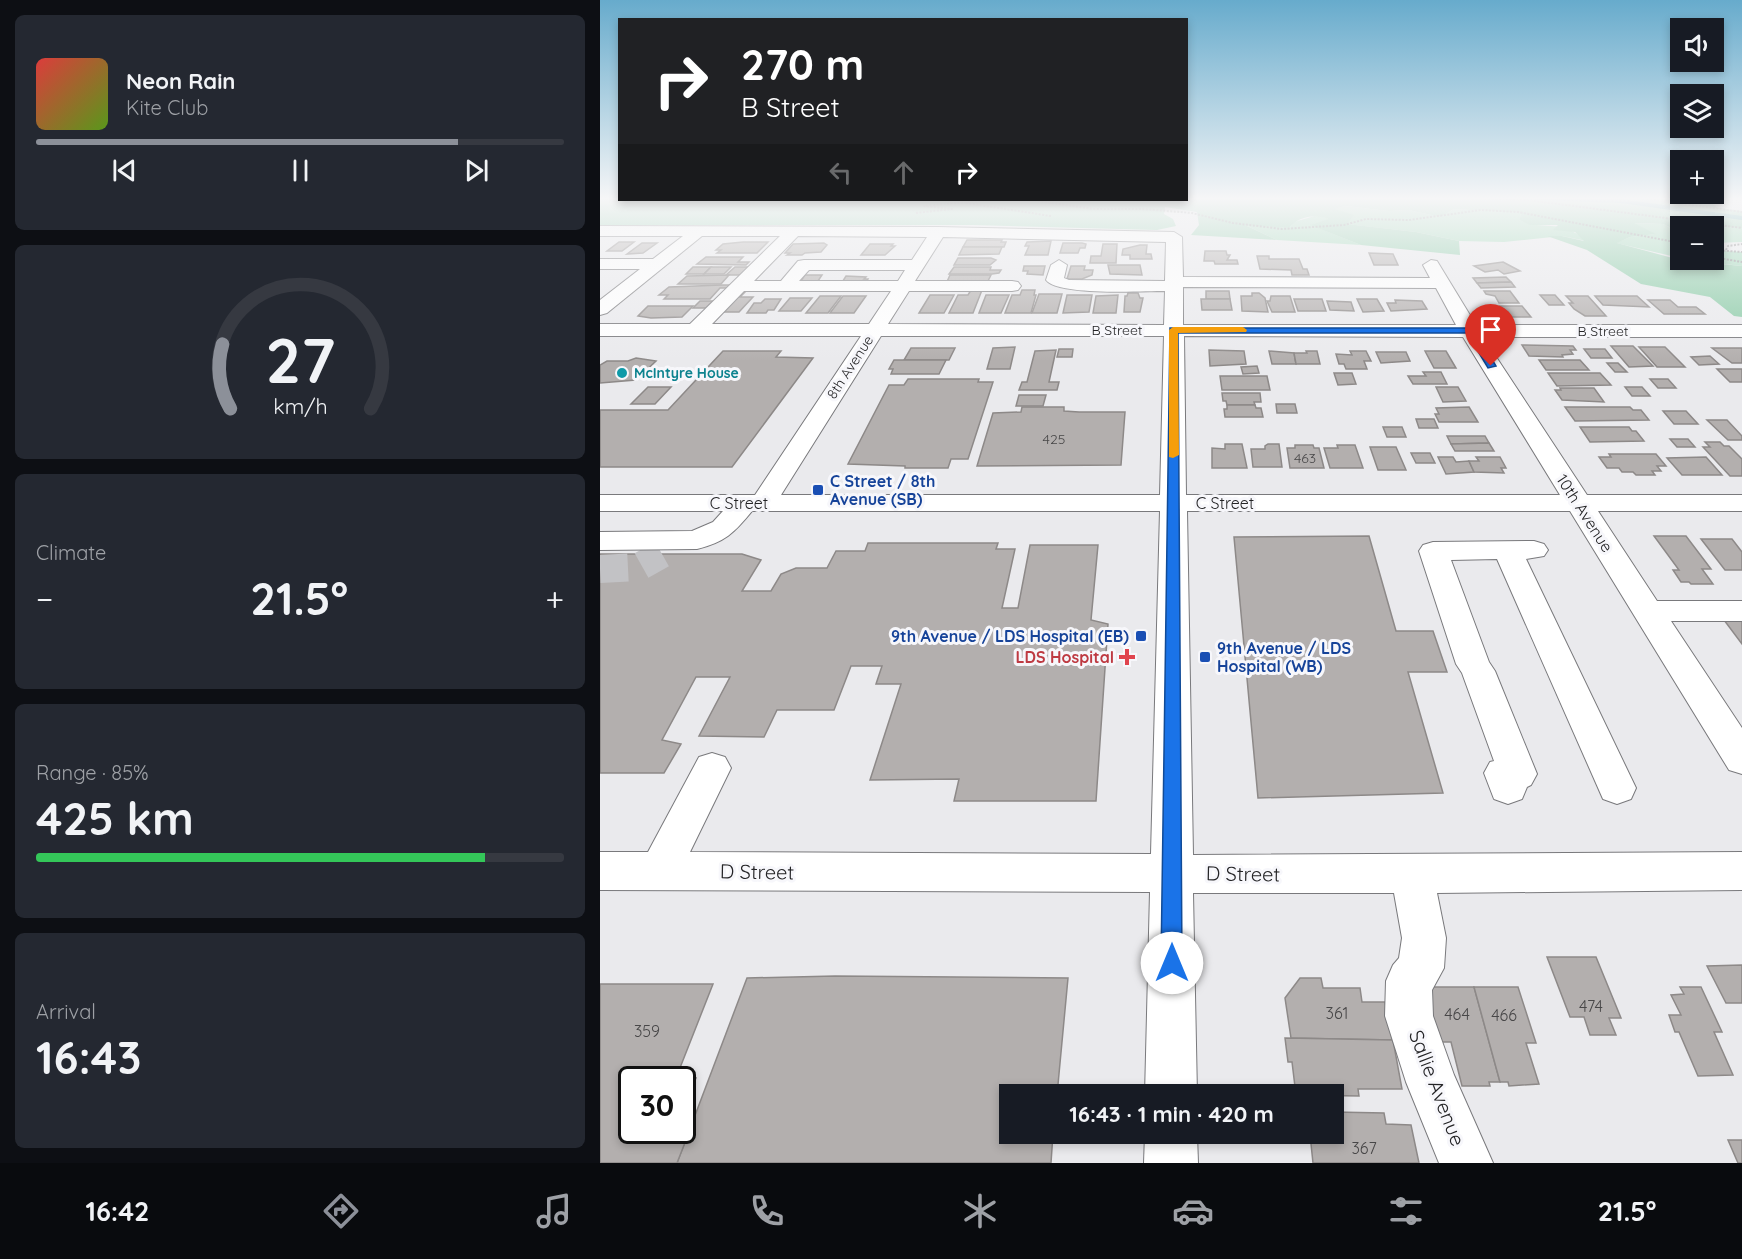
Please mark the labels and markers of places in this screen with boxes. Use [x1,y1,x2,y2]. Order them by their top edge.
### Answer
pin [1465,304,1516,366]
place label: McIntyre House [634,364,739,382]
marker: McIntyre House [615,366,629,380]
place label: C Street / 8th Avenue (SB) [830,471,935,509]
marker: C Street / 8th Avenue (SB) [811,483,825,497]
place label: 9th Avenue / LDS Hospital (EB) [891,626,1129,646]
marker: 9th Avenue / LDS Hospital (EB) [1134,629,1148,643]
place label: 9th Avenue / LDS Hospital (WB) [1217,638,1351,676]
place label: LDS Hospital [1016,647,1114,667]
marker: LDS Hospital [1118,648,1136,666]
marker: 9th Avenue / LDS Hospital (WB) [1198,650,1212,664]

